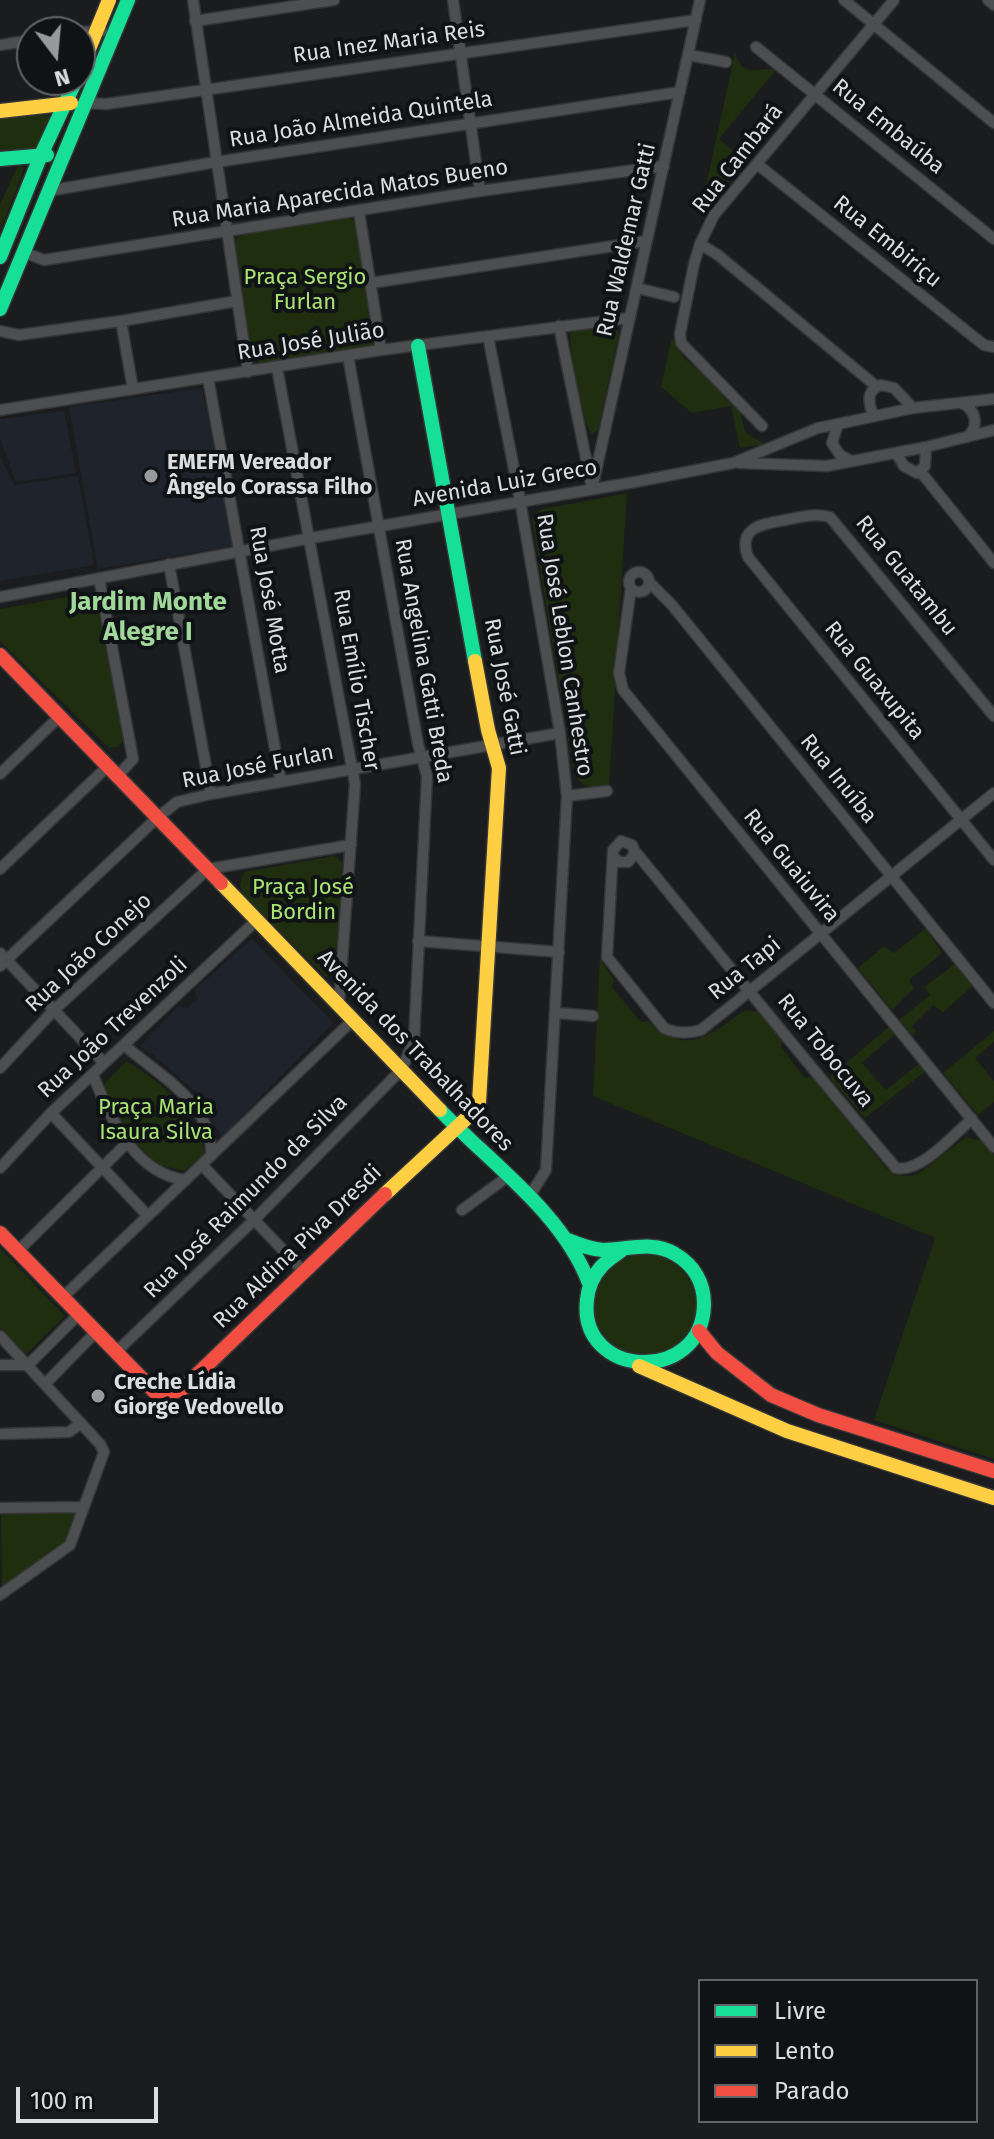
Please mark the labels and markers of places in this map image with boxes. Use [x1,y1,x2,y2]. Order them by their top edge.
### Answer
place label: EMEFM Vereador Ângelo Corassa Filho [167,450,372,502]
marker: EMEFM Vereador Ângelo Corassa Filho [142,467,160,485]
place label: Creche Lídia Giorge Vedovello [114,1370,284,1422]
marker: Creche Lídia Giorge Vedovello [89,1387,107,1405]

